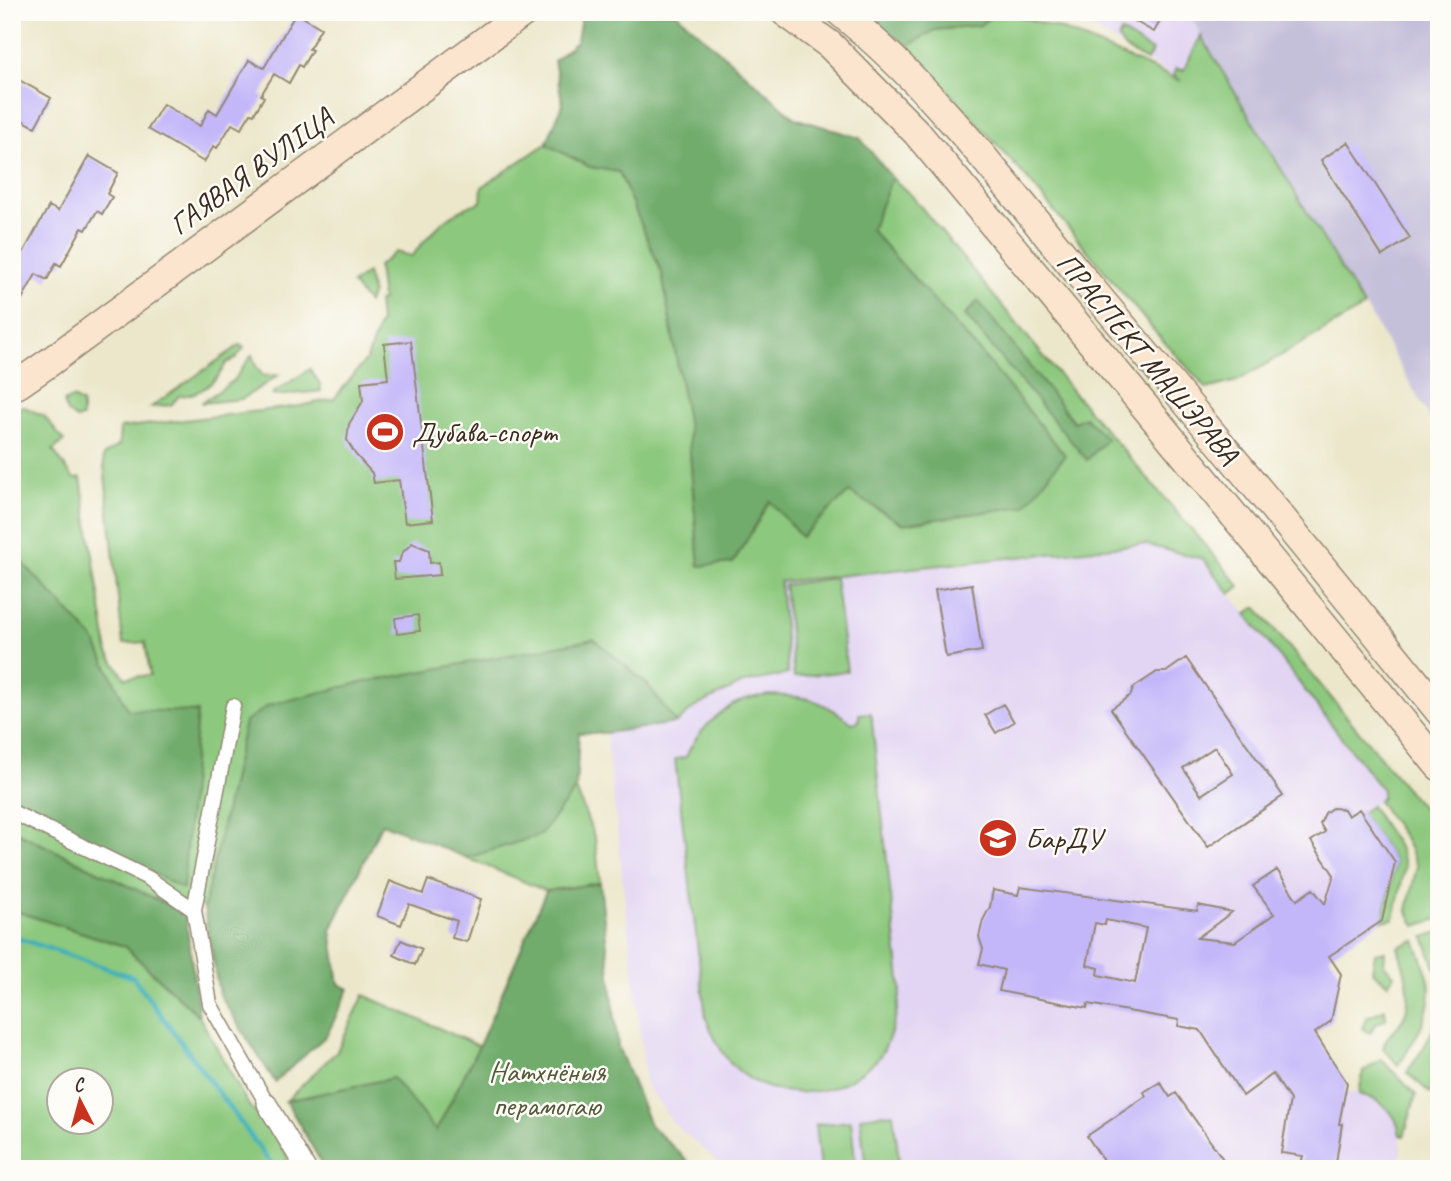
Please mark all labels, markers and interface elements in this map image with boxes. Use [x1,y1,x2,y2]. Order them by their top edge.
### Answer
street label: ГАЯВАЯ ВУЛІЦА [162,98,342,243]
street label: ПРАСПЕКТ МАШЭРАВА [1048,244,1248,472]
sports icon: Дубава-спорт [364,411,406,453]
place label: Дубава-спорт [412,413,559,451]
school or university icon: БарДУ [977,817,1019,859]
place label: БарДУ [1025,819,1106,857]
park label: Натхнёныя перамогаю [489,1052,607,1124]
north arrow [46,1066,116,1136]
text: С [72,1072,87,1098]

